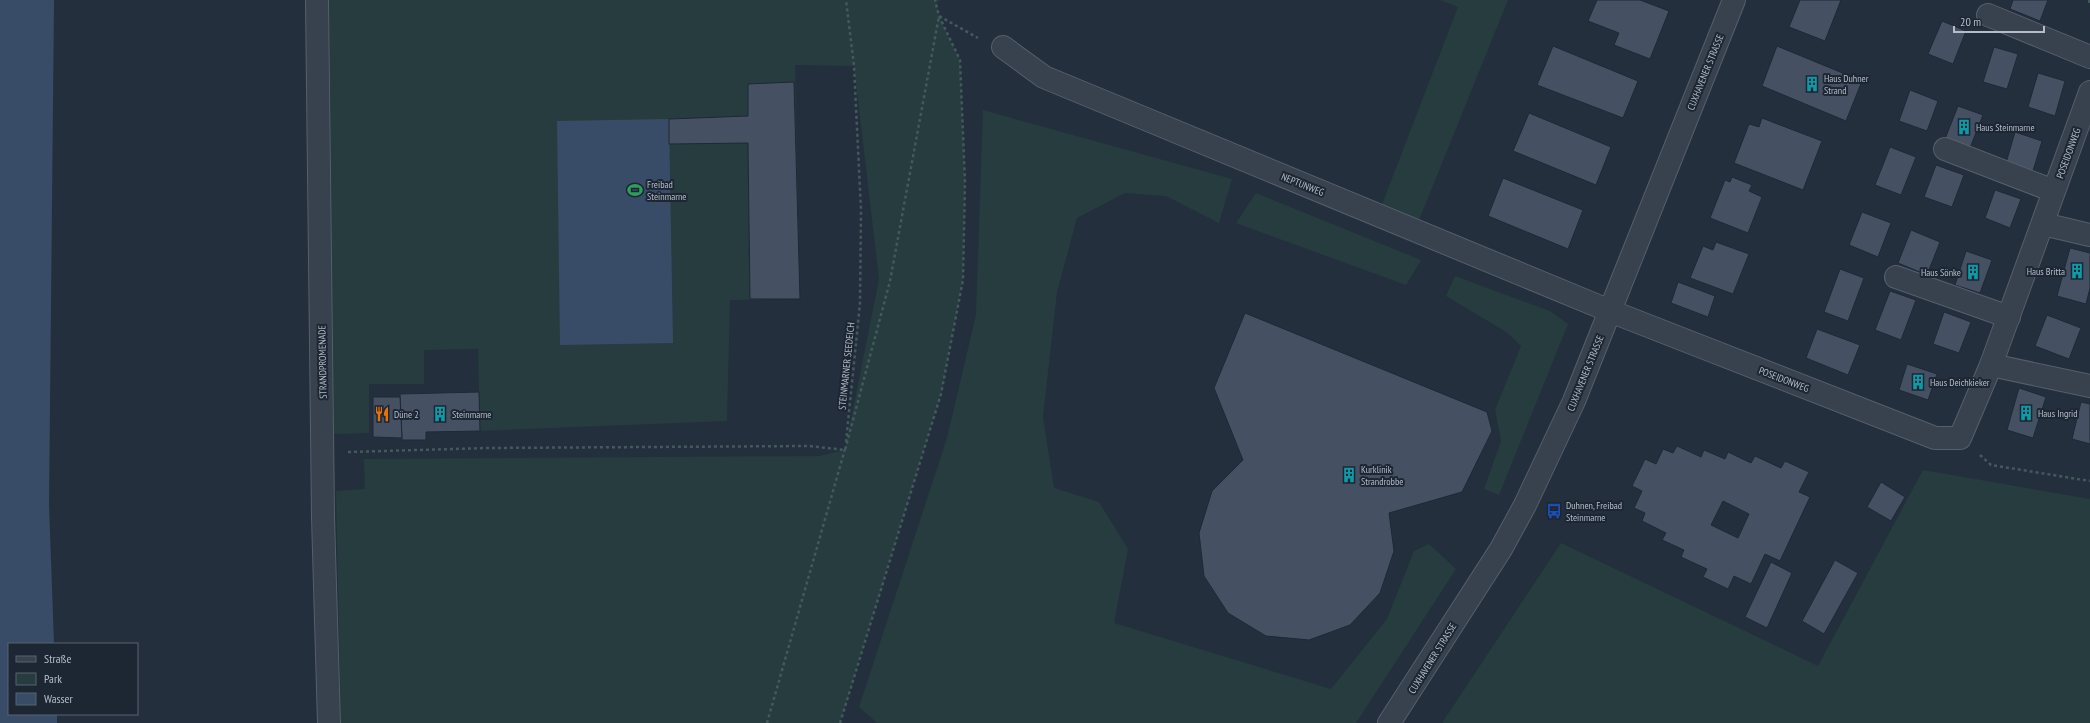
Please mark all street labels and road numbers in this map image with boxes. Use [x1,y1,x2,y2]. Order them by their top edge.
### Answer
street label: CUXHAVENER STRASSE [1684,32,1727,112]
street label: POSEIDONWEG [2053,126,2084,180]
street label: NEPTUNWEG [1279,170,1326,199]
street label: STEINMARNER SEEDEICH [835,322,858,410]
street label: STRANDPROMENADE [315,325,330,399]
street label: CUXHAVENER STRASSE [1564,333,1607,413]
street label: POSEIDONWEG [1757,364,1811,395]
street label: CUXHAVENER STRASSE [1405,621,1459,696]

